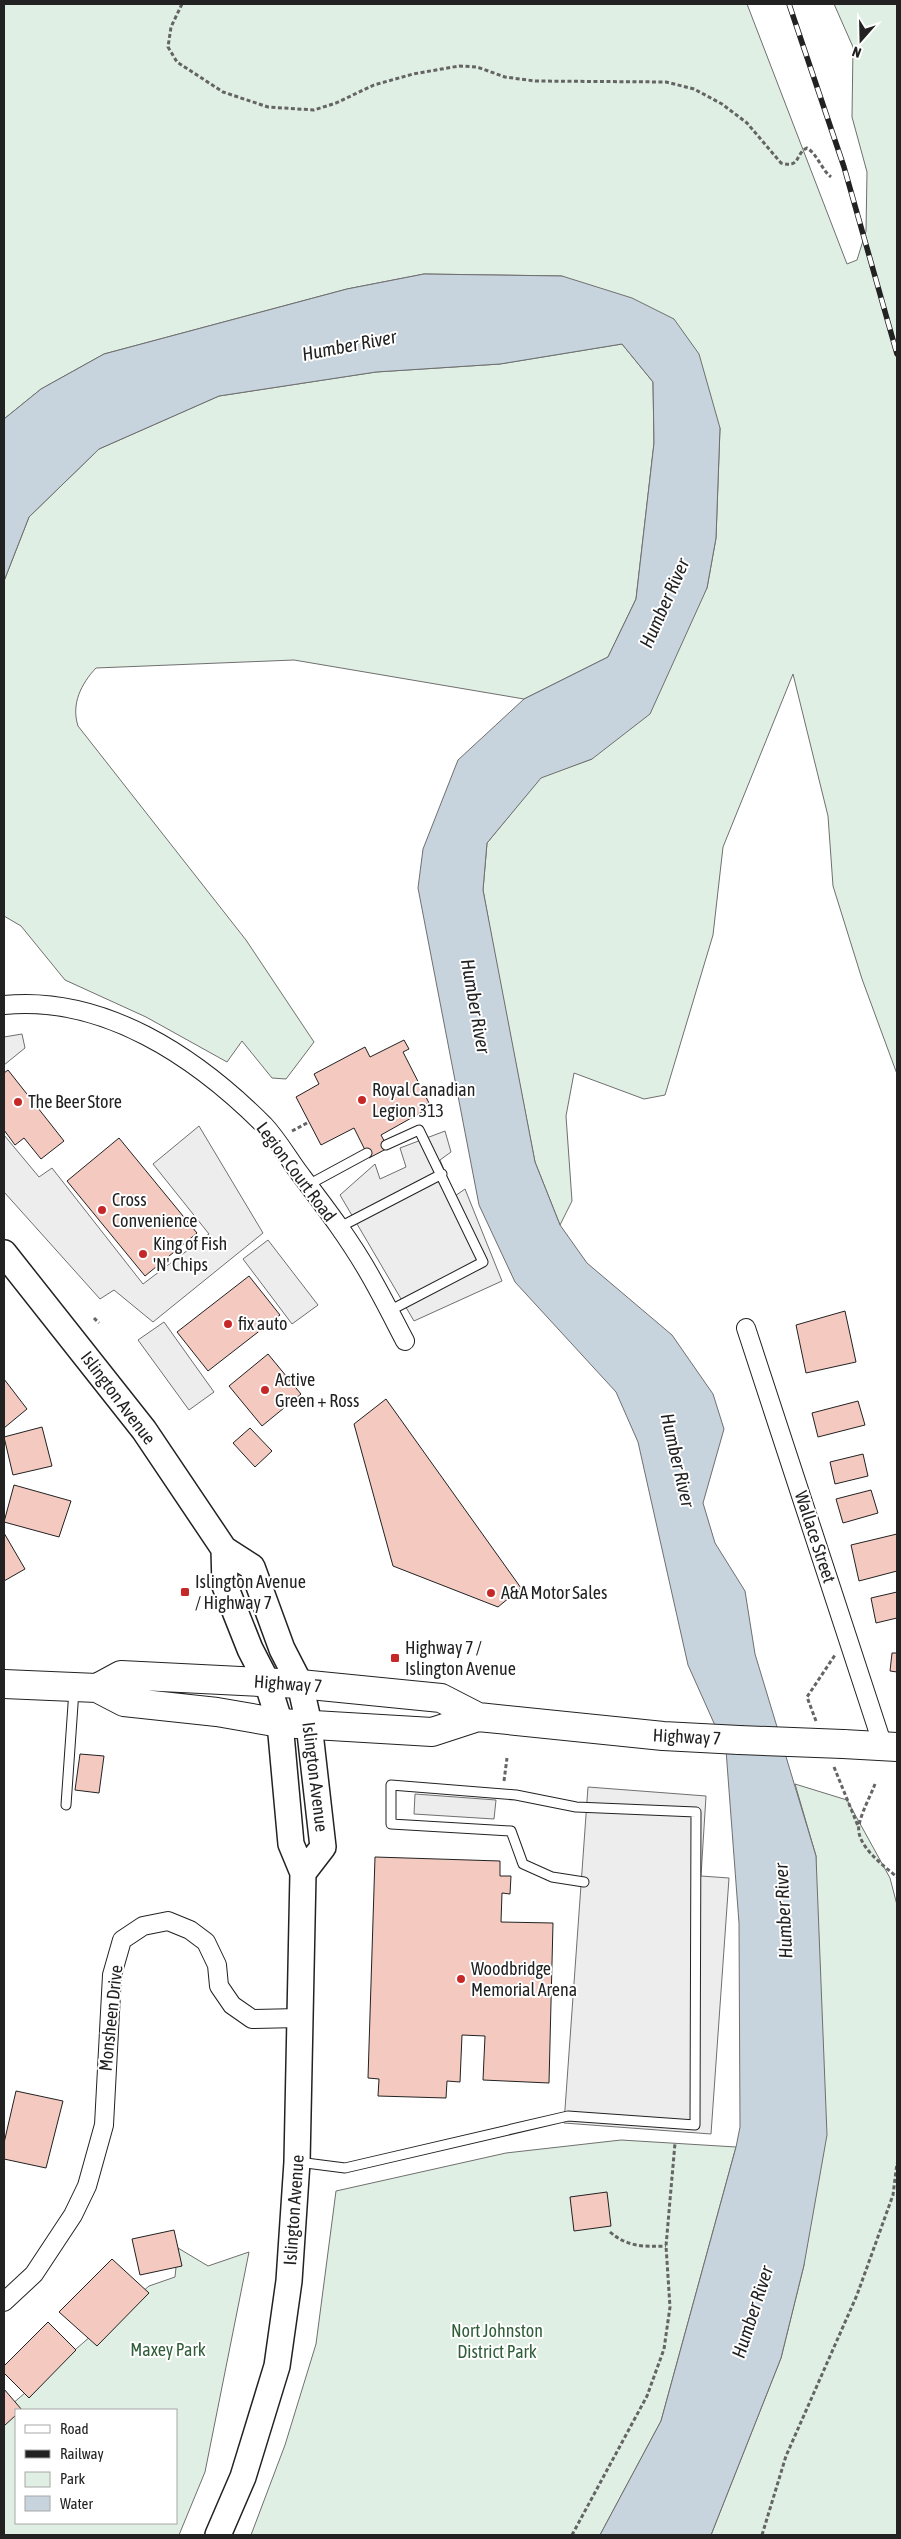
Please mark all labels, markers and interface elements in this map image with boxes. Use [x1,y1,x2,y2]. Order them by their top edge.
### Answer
north arrow [836,15,886,65]
text: N [850,43,863,61]
water label: Humber River [300,325,399,365]
water label: Humber River [635,554,694,651]
water label: Humber River [457,957,495,1056]
place label: Royal Canadian Legion 313 [372,1079,475,1121]
place label: The Beer Store [28,1091,122,1112]
marker: Royal Canadian Legion 313 [356,1094,368,1106]
marker: The Beer Store [12,1096,24,1108]
street label: Legion Court Road [252,1118,341,1226]
place label: Cross Convenience [112,1189,197,1231]
marker: Cross Convenience [96,1204,108,1216]
place label: King of Fish 'N' Chips [153,1233,227,1275]
marker: King of Fish 'N' Chips [137,1248,149,1260]
place label: fix auto [238,1313,287,1334]
marker: fix auto [222,1318,234,1330]
street label: Islington Avenue [77,1347,160,1448]
place label: Active Green + Ross [275,1369,359,1411]
marker: Active Green + Ross [259,1384,271,1396]
water label: Humber River [657,1411,700,1510]
street label: Wallace Street [791,1488,840,1586]
place label: Islington Avenue / Highway 7 [195,1571,306,1613]
place label: A&A Motor Sales [501,1582,607,1603]
marker: Islington Avenue / Highway 7 [179,1586,191,1598]
marker: A&A Motor Sales [485,1587,497,1599]
place label: Highway 7 / Islington Avenue [405,1637,516,1679]
marker: Highway 7 / Islington Avenue [389,1652,401,1664]
street label: Highway 7 [253,1671,323,1696]
street label: Islington Avenue [298,1721,333,1833]
street label: Highway 7 [652,1724,722,1749]
water label: Humber River [769,1861,796,1959]
place label: Woodbridge Memorial Arena [471,1958,577,2000]
street label: Monsheen Drive [94,1964,127,2072]
marker: Woodbridge Memorial Arena [455,1973,467,1985]
street label: Islington Avenue [279,2154,308,2266]
water label: Humber River [727,2262,778,2361]
park label: Nort Johnston District Park [451,2320,543,2362]
park label: Maxey Park [130,2339,206,2360]
legend [15,2409,178,2524]
text: Road [60,2420,89,2437]
text: Railway [60,2445,104,2462]
text: Park [60,2470,85,2487]
text: Water [60,2495,93,2512]

